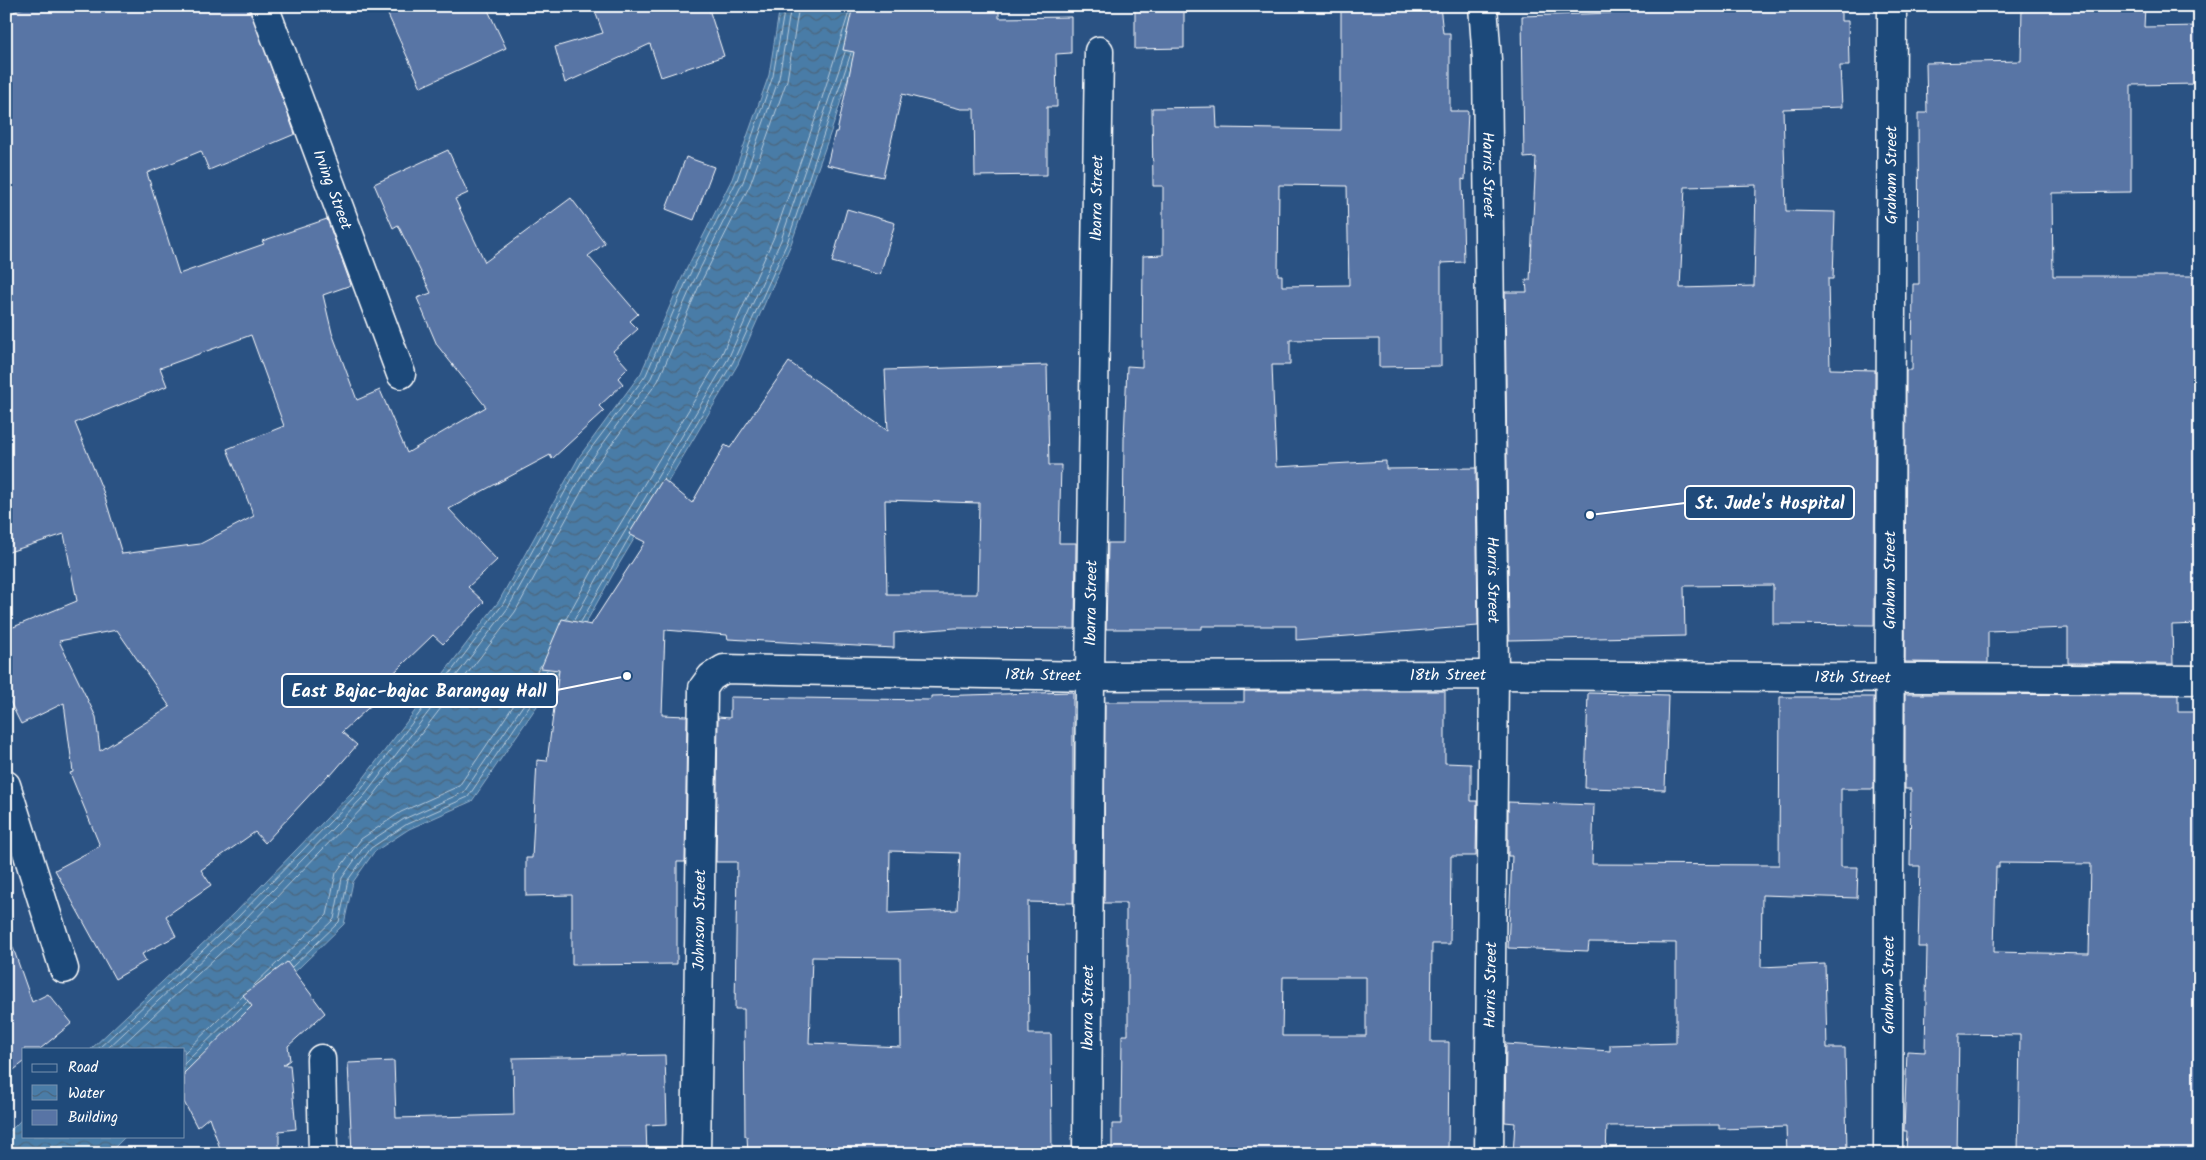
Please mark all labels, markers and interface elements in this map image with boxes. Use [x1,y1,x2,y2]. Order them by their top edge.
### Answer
street label: Graham Street [1879,125,1904,224]
street label: Harris Street [1475,131,1501,219]
street label: Irving Street [306,146,359,234]
street label: Ibarra Street [1084,154,1110,241]
callout: St. Jude's Hospital [1685,486,1854,519]
text: St. Jude's Hospital [1695,490,1845,519]
street label: Graham Street [1877,530,1903,629]
street label: Harris Street [1480,536,1506,624]
street label: Ibarra Street [1078,559,1104,646]
street label: 18th Street [1005,662,1082,688]
street label: 18th Street [1410,663,1487,688]
street label: 18th Street [1814,665,1892,690]
callout: East Bajac-bajac Barangay Hall [282,674,557,707]
text: East Bajac-bajac Barangay Hall [292,678,547,707]
street label: Johnson Street [686,868,713,971]
street label: Graham Street [1876,935,1901,1034]
street label: Harris Street [1478,941,1504,1028]
street label: Ibarra Street [1075,964,1101,1051]
legend [22,1048,185,1138]
text: Road [68,1056,99,1080]
text: Water [68,1082,105,1106]
text: Building [68,1106,118,1130]

